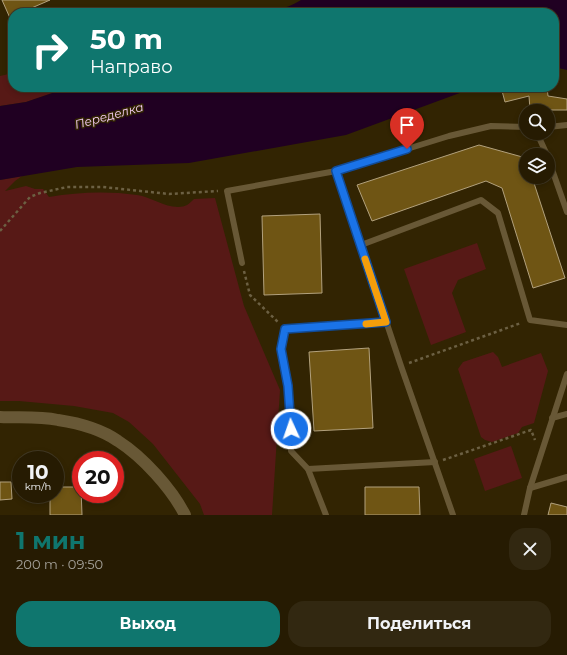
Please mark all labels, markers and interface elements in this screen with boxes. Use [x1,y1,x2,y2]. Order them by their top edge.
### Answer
text: 50 m [90,22,163,56]
icon: right [24,24,76,76]
text: Направо [90,56,173,78]
water label: Переделка [73,99,145,132]
map controls [519,104,555,184]
button: search [519,104,555,140]
pin [390,108,424,149]
icon: arrive [396,114,418,136]
button: layers [519,148,555,184]
position arrow [270,408,312,450]
speed limit sign: 20 [72,451,124,503]
text: 10 [27,460,49,484]
text: km/h [25,480,51,493]
text: 1 мин [16,526,85,555]
button: close [509,528,551,570]
text: 200 m · 09:50 [16,556,103,572]
button: Выход [16,601,280,647]
button: Поделиться [288,601,551,647]

